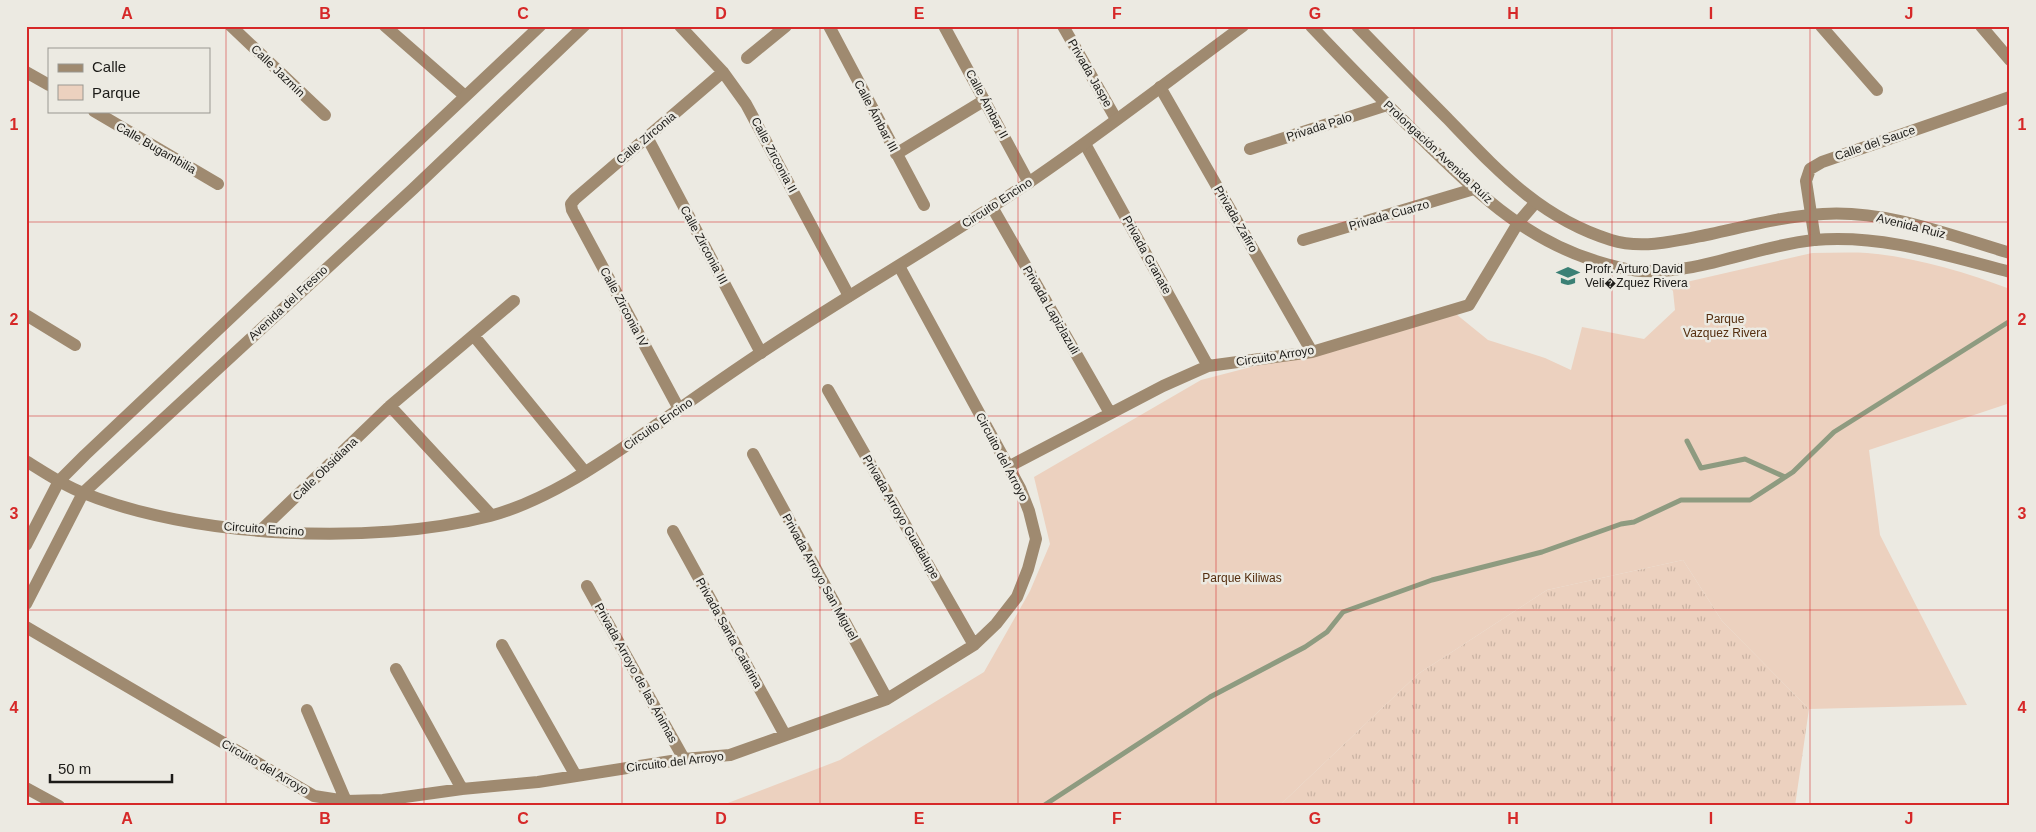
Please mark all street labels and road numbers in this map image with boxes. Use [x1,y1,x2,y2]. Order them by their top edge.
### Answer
street label: Privada Jaspe [1065,37,1115,110]
street label: Calle Jazmín [248,42,308,100]
street label: Calle Ámbar II [963,67,1012,141]
street label: Calle Ámbar III [851,77,902,154]
street label: Prolongación Avenida Ruíz [1381,98,1495,206]
street label: Calle Zirconia [613,109,679,167]
street label: Privada Palo [1284,110,1354,144]
street label: Calle Zirconia II [748,115,800,195]
street label: Calle Bugambilia [114,119,199,177]
street label: Calle del Sauce [1833,123,1917,163]
street label: Circuito Encino [959,175,1035,231]
street label: Privada Zafiro [1211,183,1261,255]
street label: Privada Cuarzo [1347,197,1431,233]
street label: Calle Zirconia III [677,203,731,287]
street label: Avenida Ruiz [1875,211,1947,241]
street label: Privada Granate [1120,213,1174,297]
street label: Avenida del Fresno [245,262,331,343]
street label: Privada Lapizlazuli [1020,263,1082,357]
street label: Calle Zirconia IV [597,265,651,349]
street label: Circuito Arroyo [1235,343,1315,369]
street label: Circuito Encino [621,395,695,453]
street label: Circuito del Arroyo [973,410,1031,504]
street label: Calle Obsidiana [290,434,361,503]
street label: Privada Arroyo Guadalupe [860,453,942,582]
street label: Privada Arroyo San Miguel [779,511,861,643]
street label: Circuito Encino [223,519,305,539]
street label: Privada Santa Catarina [693,575,765,691]
street label: Privada Arroyo de las Ánimas [592,600,681,745]
street label: Circuito del Arroyo [219,736,311,798]
street label: Circuito del Arroyo [625,749,725,775]

